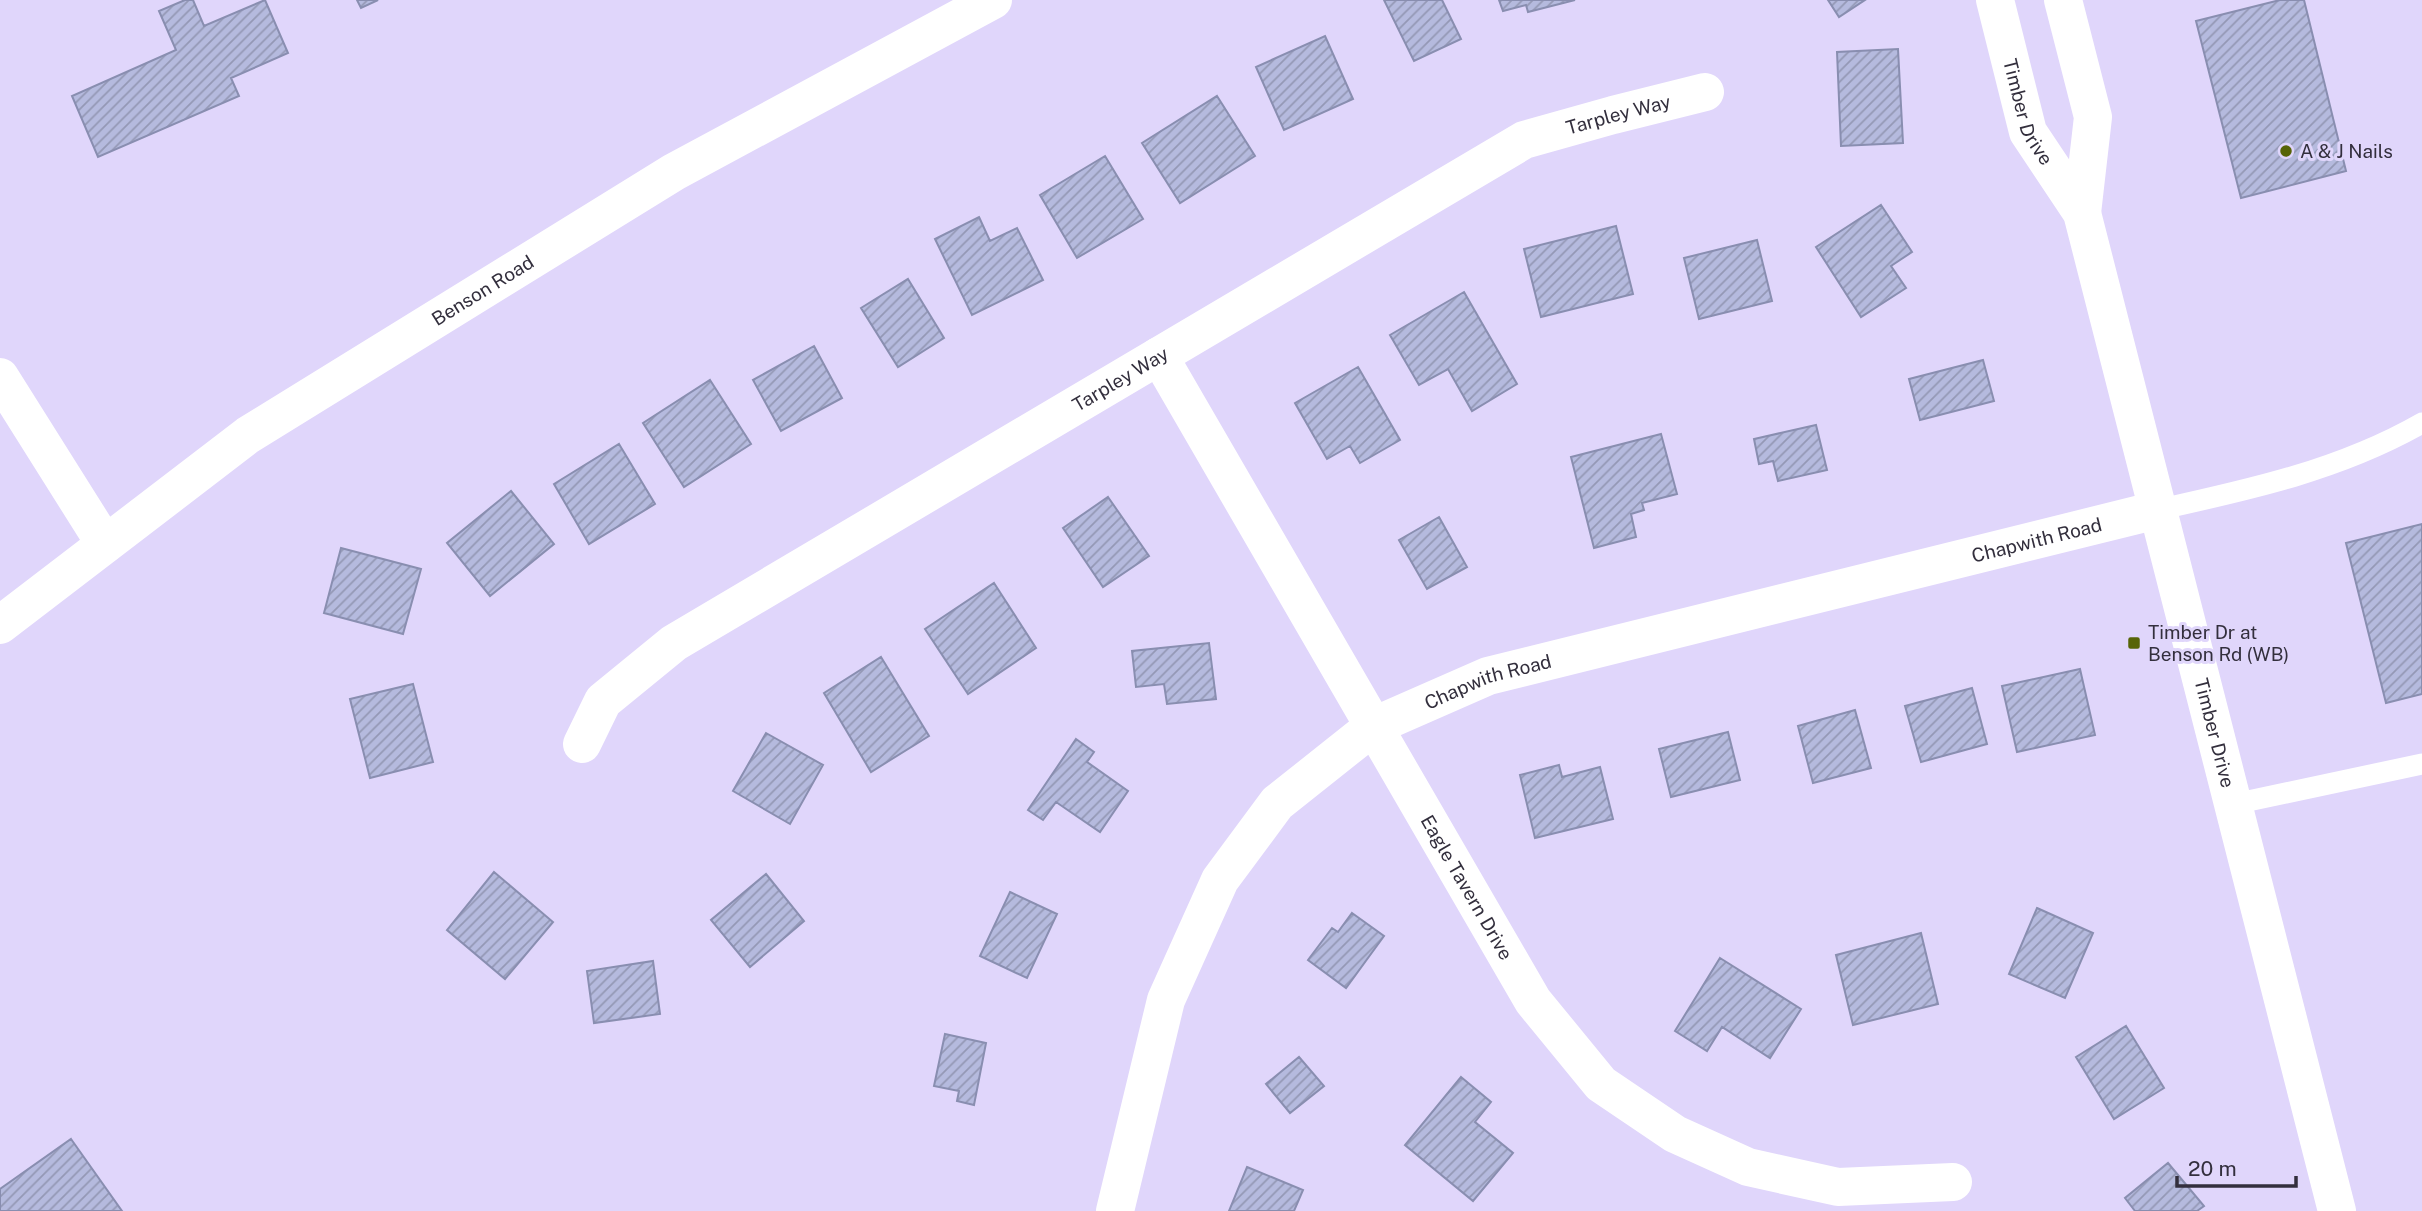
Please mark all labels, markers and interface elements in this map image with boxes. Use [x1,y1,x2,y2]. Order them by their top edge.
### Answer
street label: Timber Drive [1999,56,2058,169]
street label: Tarpley Way [1564,90,1673,139]
place label: A & J Nails [2300,140,2393,162]
marker: A & J Nails [2278,143,2294,159]
street label: Benson Road [428,251,537,330]
street label: Tarpley Way [1068,342,1172,416]
street label: Chapwith Road [1969,513,2104,567]
place label: Timber Dr at Benson Rd (WB) [2148,621,2289,665]
marker: Timber Dr at Benson Rd (WB) [2126,635,2142,651]
street label: Chapwith Road [1421,650,1554,714]
street label: Timber Drive [2190,676,2239,790]
street label: Eagle Tavern Drive [1416,811,1518,963]
scale bar [2177,1144,2296,1188]
text: 20 m [2188,1156,2237,1181]

